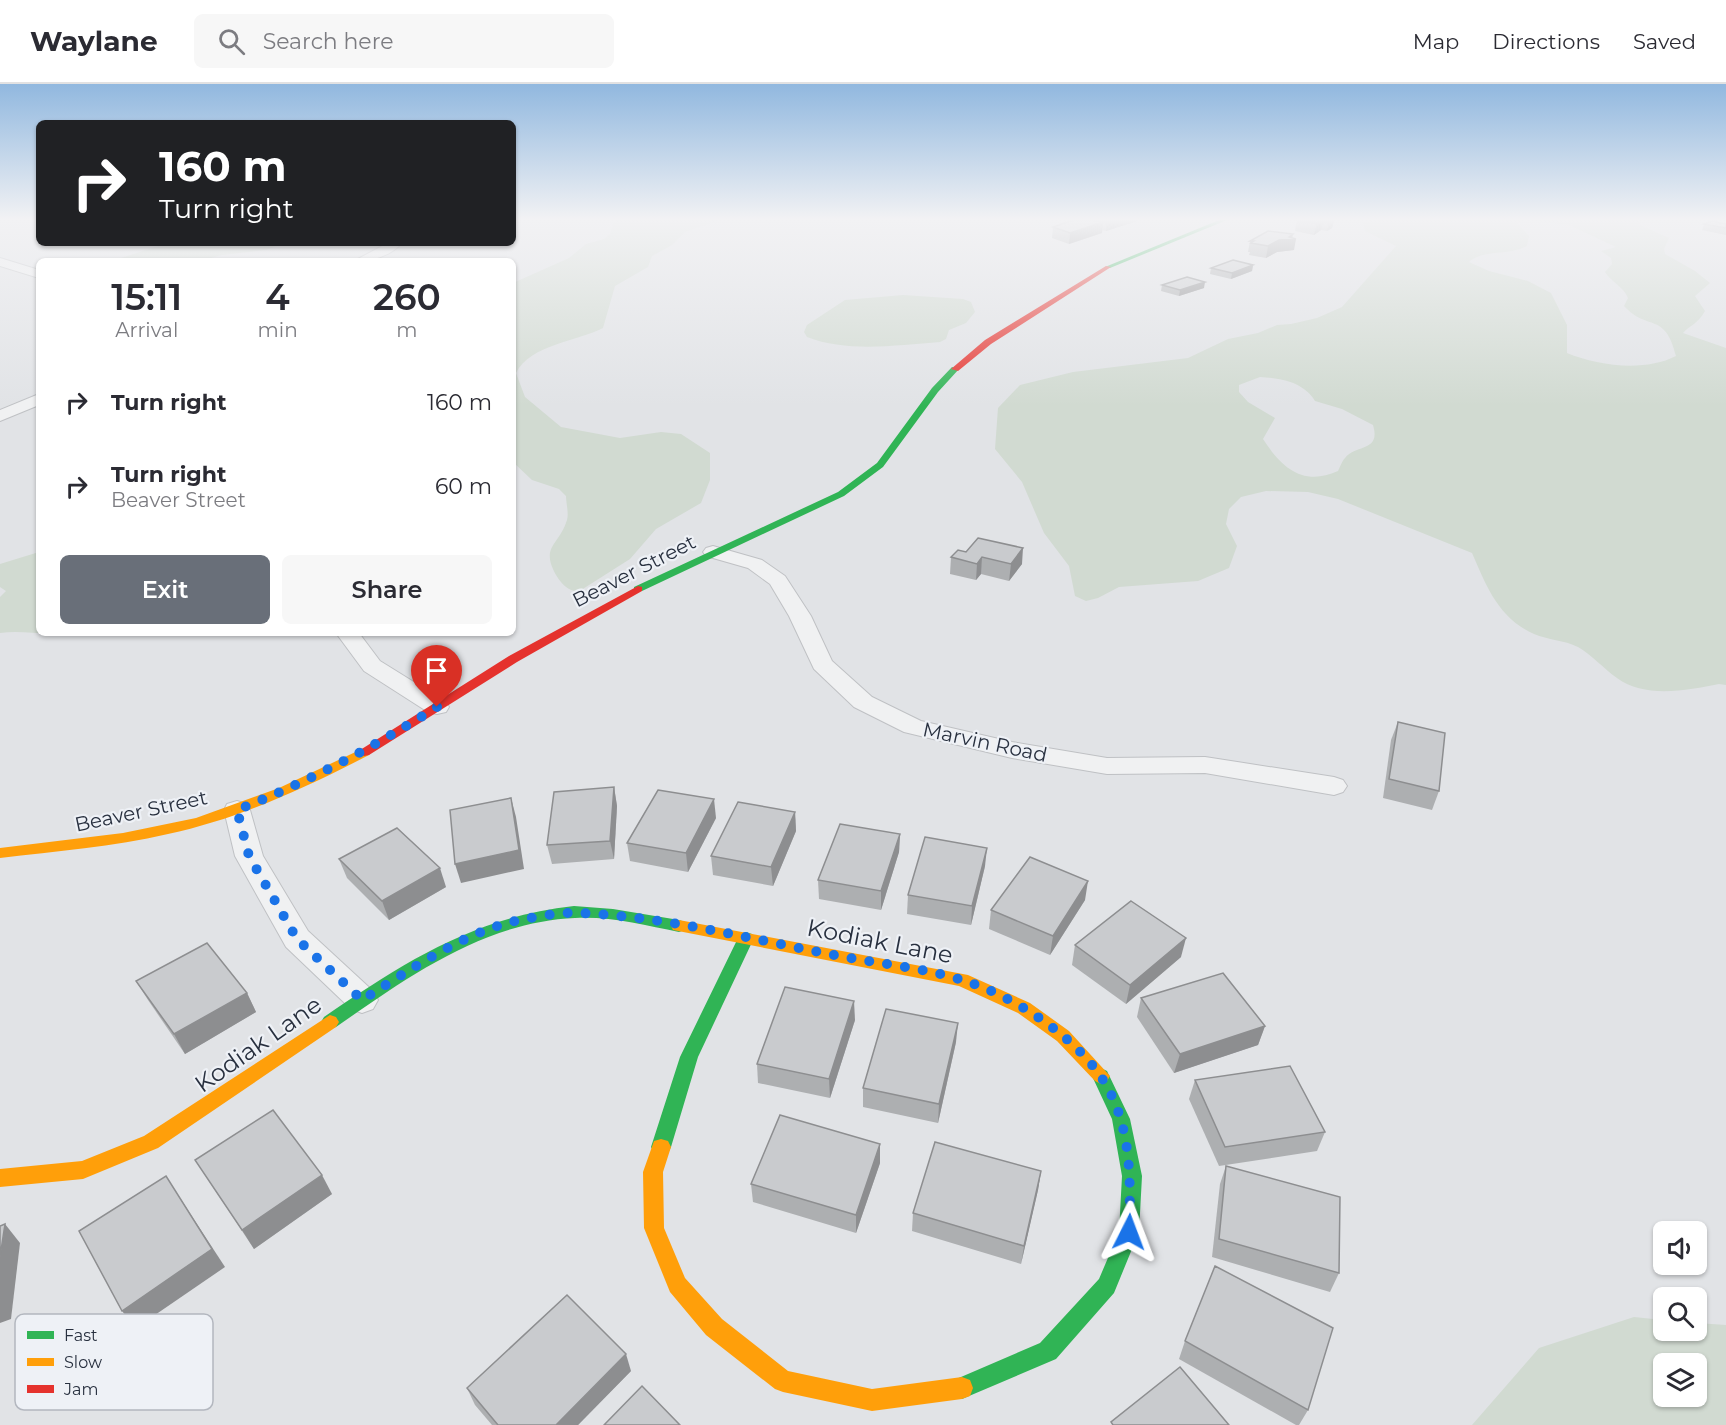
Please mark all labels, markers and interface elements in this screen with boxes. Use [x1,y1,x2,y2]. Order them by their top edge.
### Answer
search box [194,14,614,68]
text: Waylane [30,24,158,58]
icon: search [215,25,248,58]
text: Search here [263,28,393,55]
text: Map [1413,29,1459,54]
text: Directions [1492,29,1600,54]
text: Saved [1633,29,1696,54]
text: 160 m [159,140,287,192]
icon: right [60,144,138,222]
text: Turn right [159,192,294,225]
text: 15:11 [111,275,182,319]
text: 4 [265,275,290,319]
text: 260 [373,275,441,319]
text: Arrival [115,318,178,342]
text: min [258,318,298,342]
text: m [396,318,417,342]
icon: right [60,386,93,419]
text: Turn right [111,389,226,416]
text: 160 m [427,389,492,416]
text: Turn right [111,461,226,488]
icon: right [60,470,93,503]
text: 60 m [435,473,492,500]
text: Beaver Street [111,488,246,512]
street label: Beaver Street [568,530,700,612]
button: Exit [60,555,270,624]
button: Share [282,555,492,624]
pin [411,645,462,707]
icon: arrive [420,654,453,687]
street label: Marvin Road [921,717,1049,767]
street label: Beaver Street [73,785,209,837]
street label: Kodiak Lane [805,913,955,969]
street label: Kodiak Lane [189,990,327,1098]
position arrow [1097,1200,1161,1264]
map controls [1653,1221,1707,1407]
button: sound [1653,1221,1707,1275]
button: search [1653,1287,1707,1341]
legend [15,1314,213,1410]
text: Fast [64,1326,98,1345]
text: Slow [64,1353,102,1372]
button: layers [1653,1353,1707,1407]
text: Jam [63,1380,98,1399]

